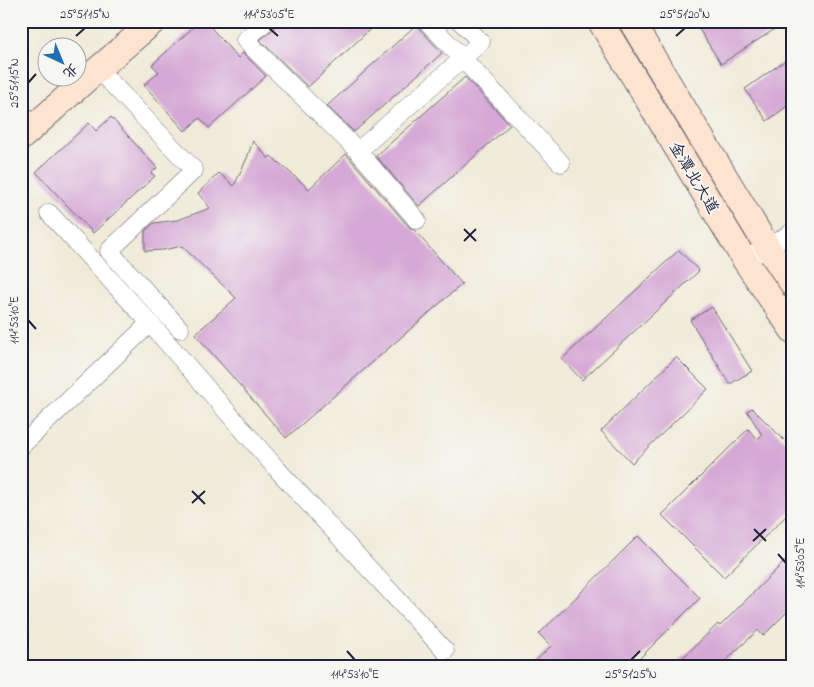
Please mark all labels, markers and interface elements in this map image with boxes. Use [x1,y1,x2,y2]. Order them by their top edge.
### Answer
text: 25°51'15"N [60,6,110,24]
text: 114°53'05"E [243,6,295,24]
text: 25°51'20"N [660,6,710,24]
north arrow [38,38,88,88]
text: 25°51'15"N [6,58,24,108]
text: 北 [58,58,82,83]
street label: 金潭北大道 [662,138,724,219]
text: 114°53'10"E [6,296,24,344]
text: 114°53'05"E [792,537,810,589]
text: 114°53'10"E [331,666,379,684]
text: 25°51'25"N [605,666,657,684]

